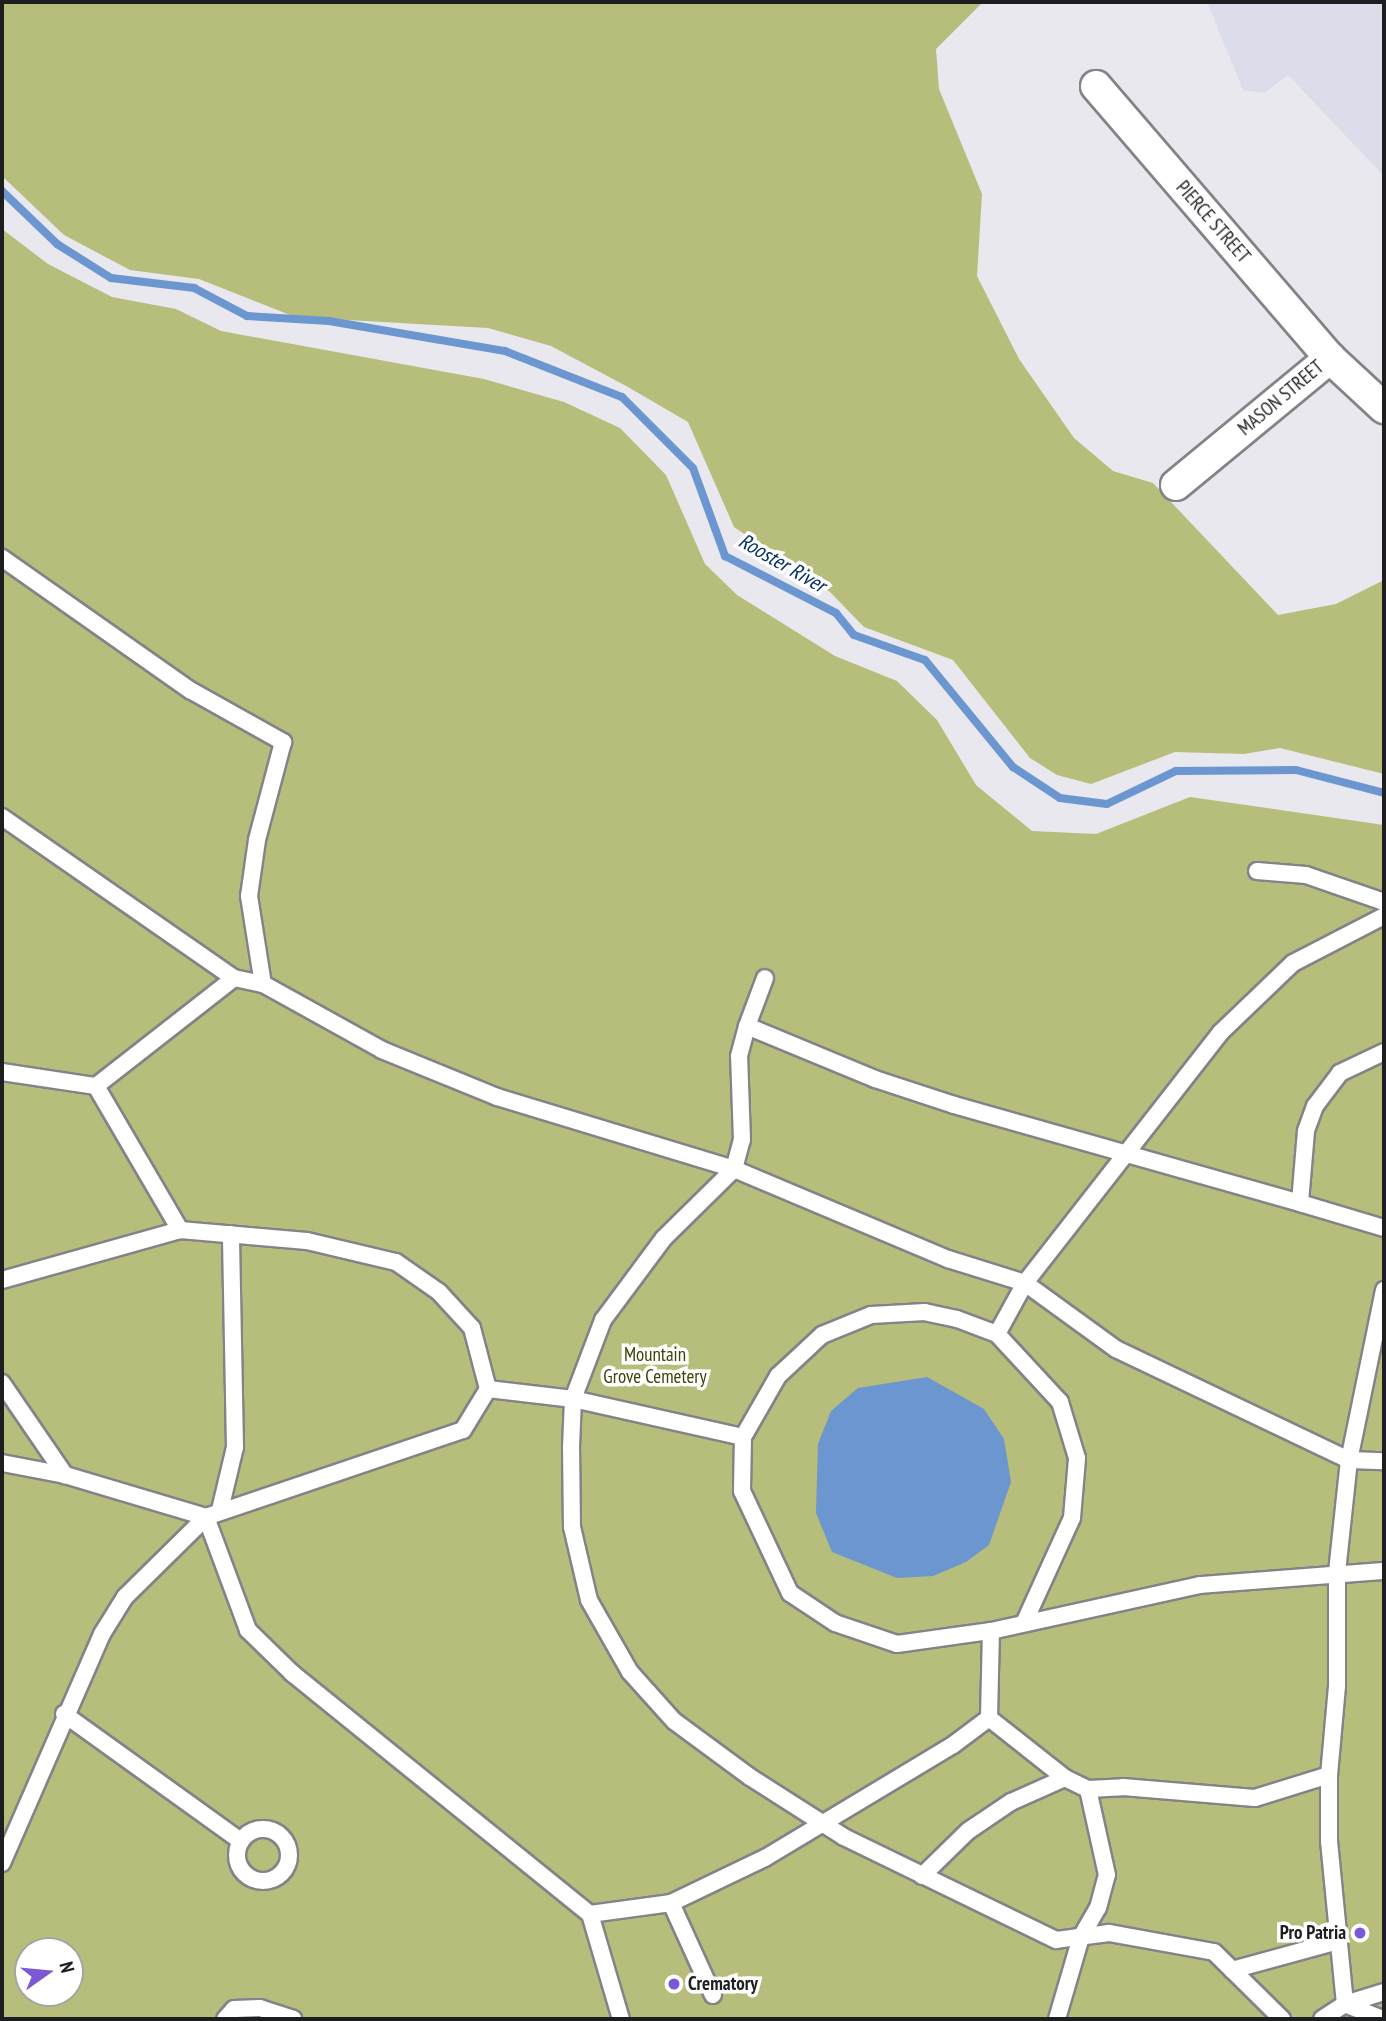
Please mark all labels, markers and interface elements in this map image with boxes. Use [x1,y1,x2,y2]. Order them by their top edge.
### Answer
street label: PIERCE STREET [1171,176,1255,268]
street label: MASON STREET [1234,356,1328,440]
water label: Rooster River [734,528,830,598]
park label: Mountain Grove Cemetery [603,1344,707,1388]
place label: Pro Patria [1280,1922,1346,1944]
marker: Pro Patria [1352,1925,1368,1941]
north arrow [14,1937,84,2007]
text: N [54,1959,80,1975]
place label: Crematory [688,1973,758,1995]
marker: Crematory [666,1976,682,1992]

